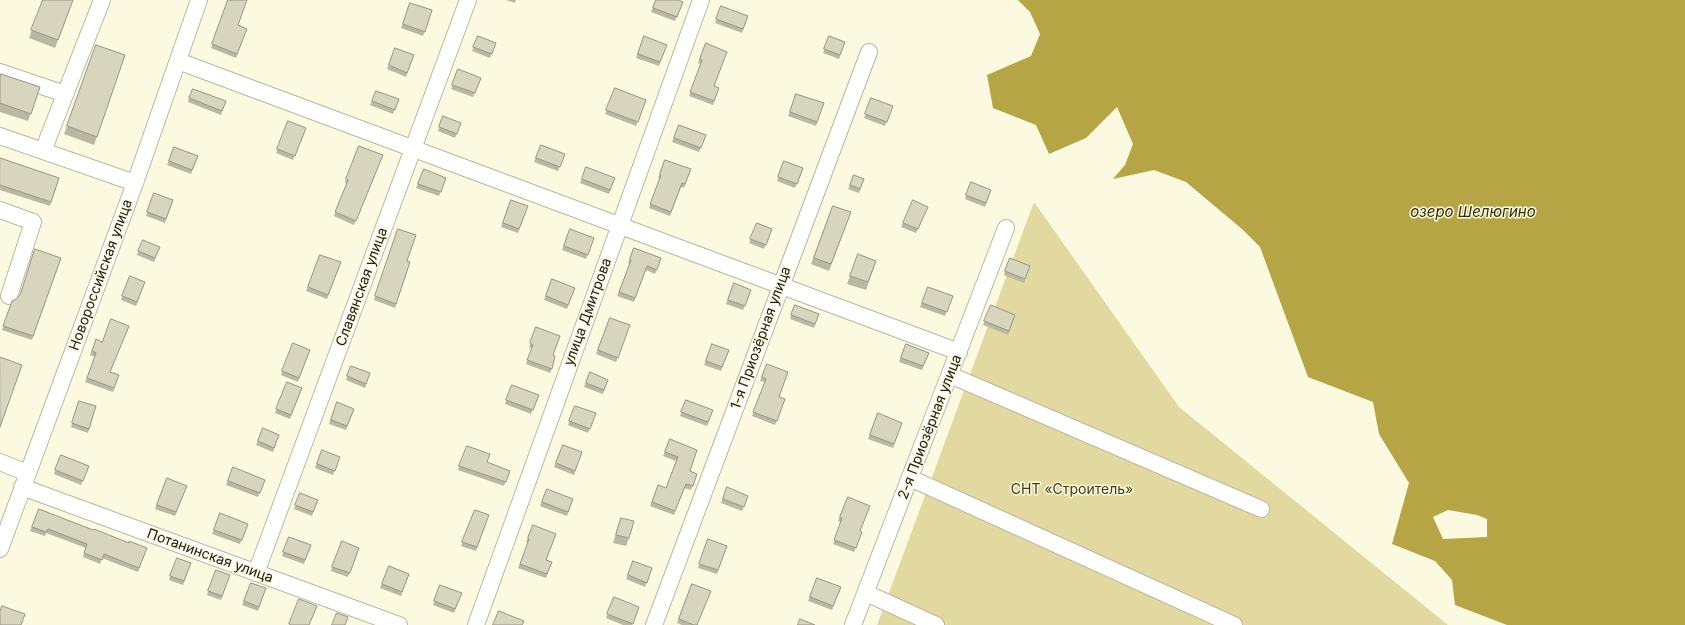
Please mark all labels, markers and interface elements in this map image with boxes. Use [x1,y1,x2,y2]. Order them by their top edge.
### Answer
street label: Новороссийская улица [66,197,136,353]
water label: озеро Шелюгино [1410,203,1536,221]
street label: Славянская улица [333,225,391,349]
street label: улица Дмитрова [561,256,615,368]
street label: 1-я Приозёрная улица [727,264,795,412]
street label: 2-я Приозёрная улица [895,352,965,502]
park label: СНТ «Строитель» [1011,482,1133,498]
street label: Потанинская улица [145,525,275,587]

